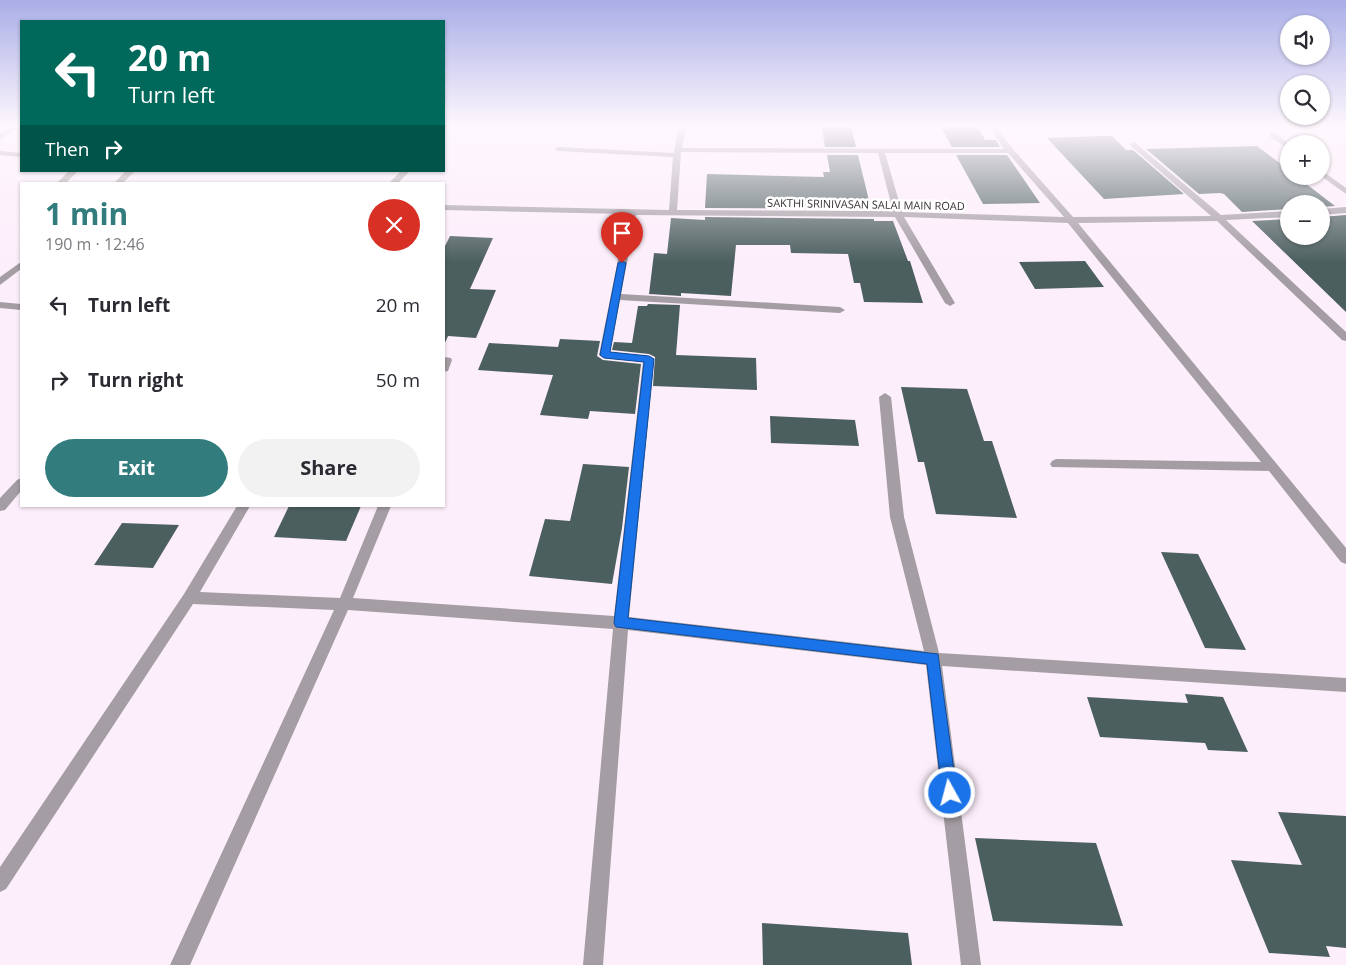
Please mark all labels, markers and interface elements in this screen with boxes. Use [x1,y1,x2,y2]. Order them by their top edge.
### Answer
map controls [1280,15,1330,245]
button: sound [1280,15,1330,65]
text: 20 m [128,34,211,81]
icon: left [45,40,110,105]
button: search [1280,75,1330,125]
text: Turn left [128,79,215,109]
icon: right [99,135,127,163]
button: + [1280,135,1330,185]
text: Then [45,136,89,162]
text: 1 min [45,193,128,234]
street label: SAKTHI SRINIVASAN SALAI MAIN ROAD [767,195,965,213]
button: − [1280,195,1330,245]
button: close [368,199,420,251]
pin [601,212,643,263]
icon: arrive [608,219,636,247]
text: 190 m · 12:46 [45,233,145,255]
icon: left [45,291,73,319]
text: Turn left [88,292,170,318]
text: 20 m [376,292,420,318]
icon: right [45,366,73,394]
text: Turn right [88,367,183,393]
text: 50 m [376,367,420,393]
button: Exit [45,439,228,497]
button: Share [238,439,420,497]
position arrow [923,766,975,818]

